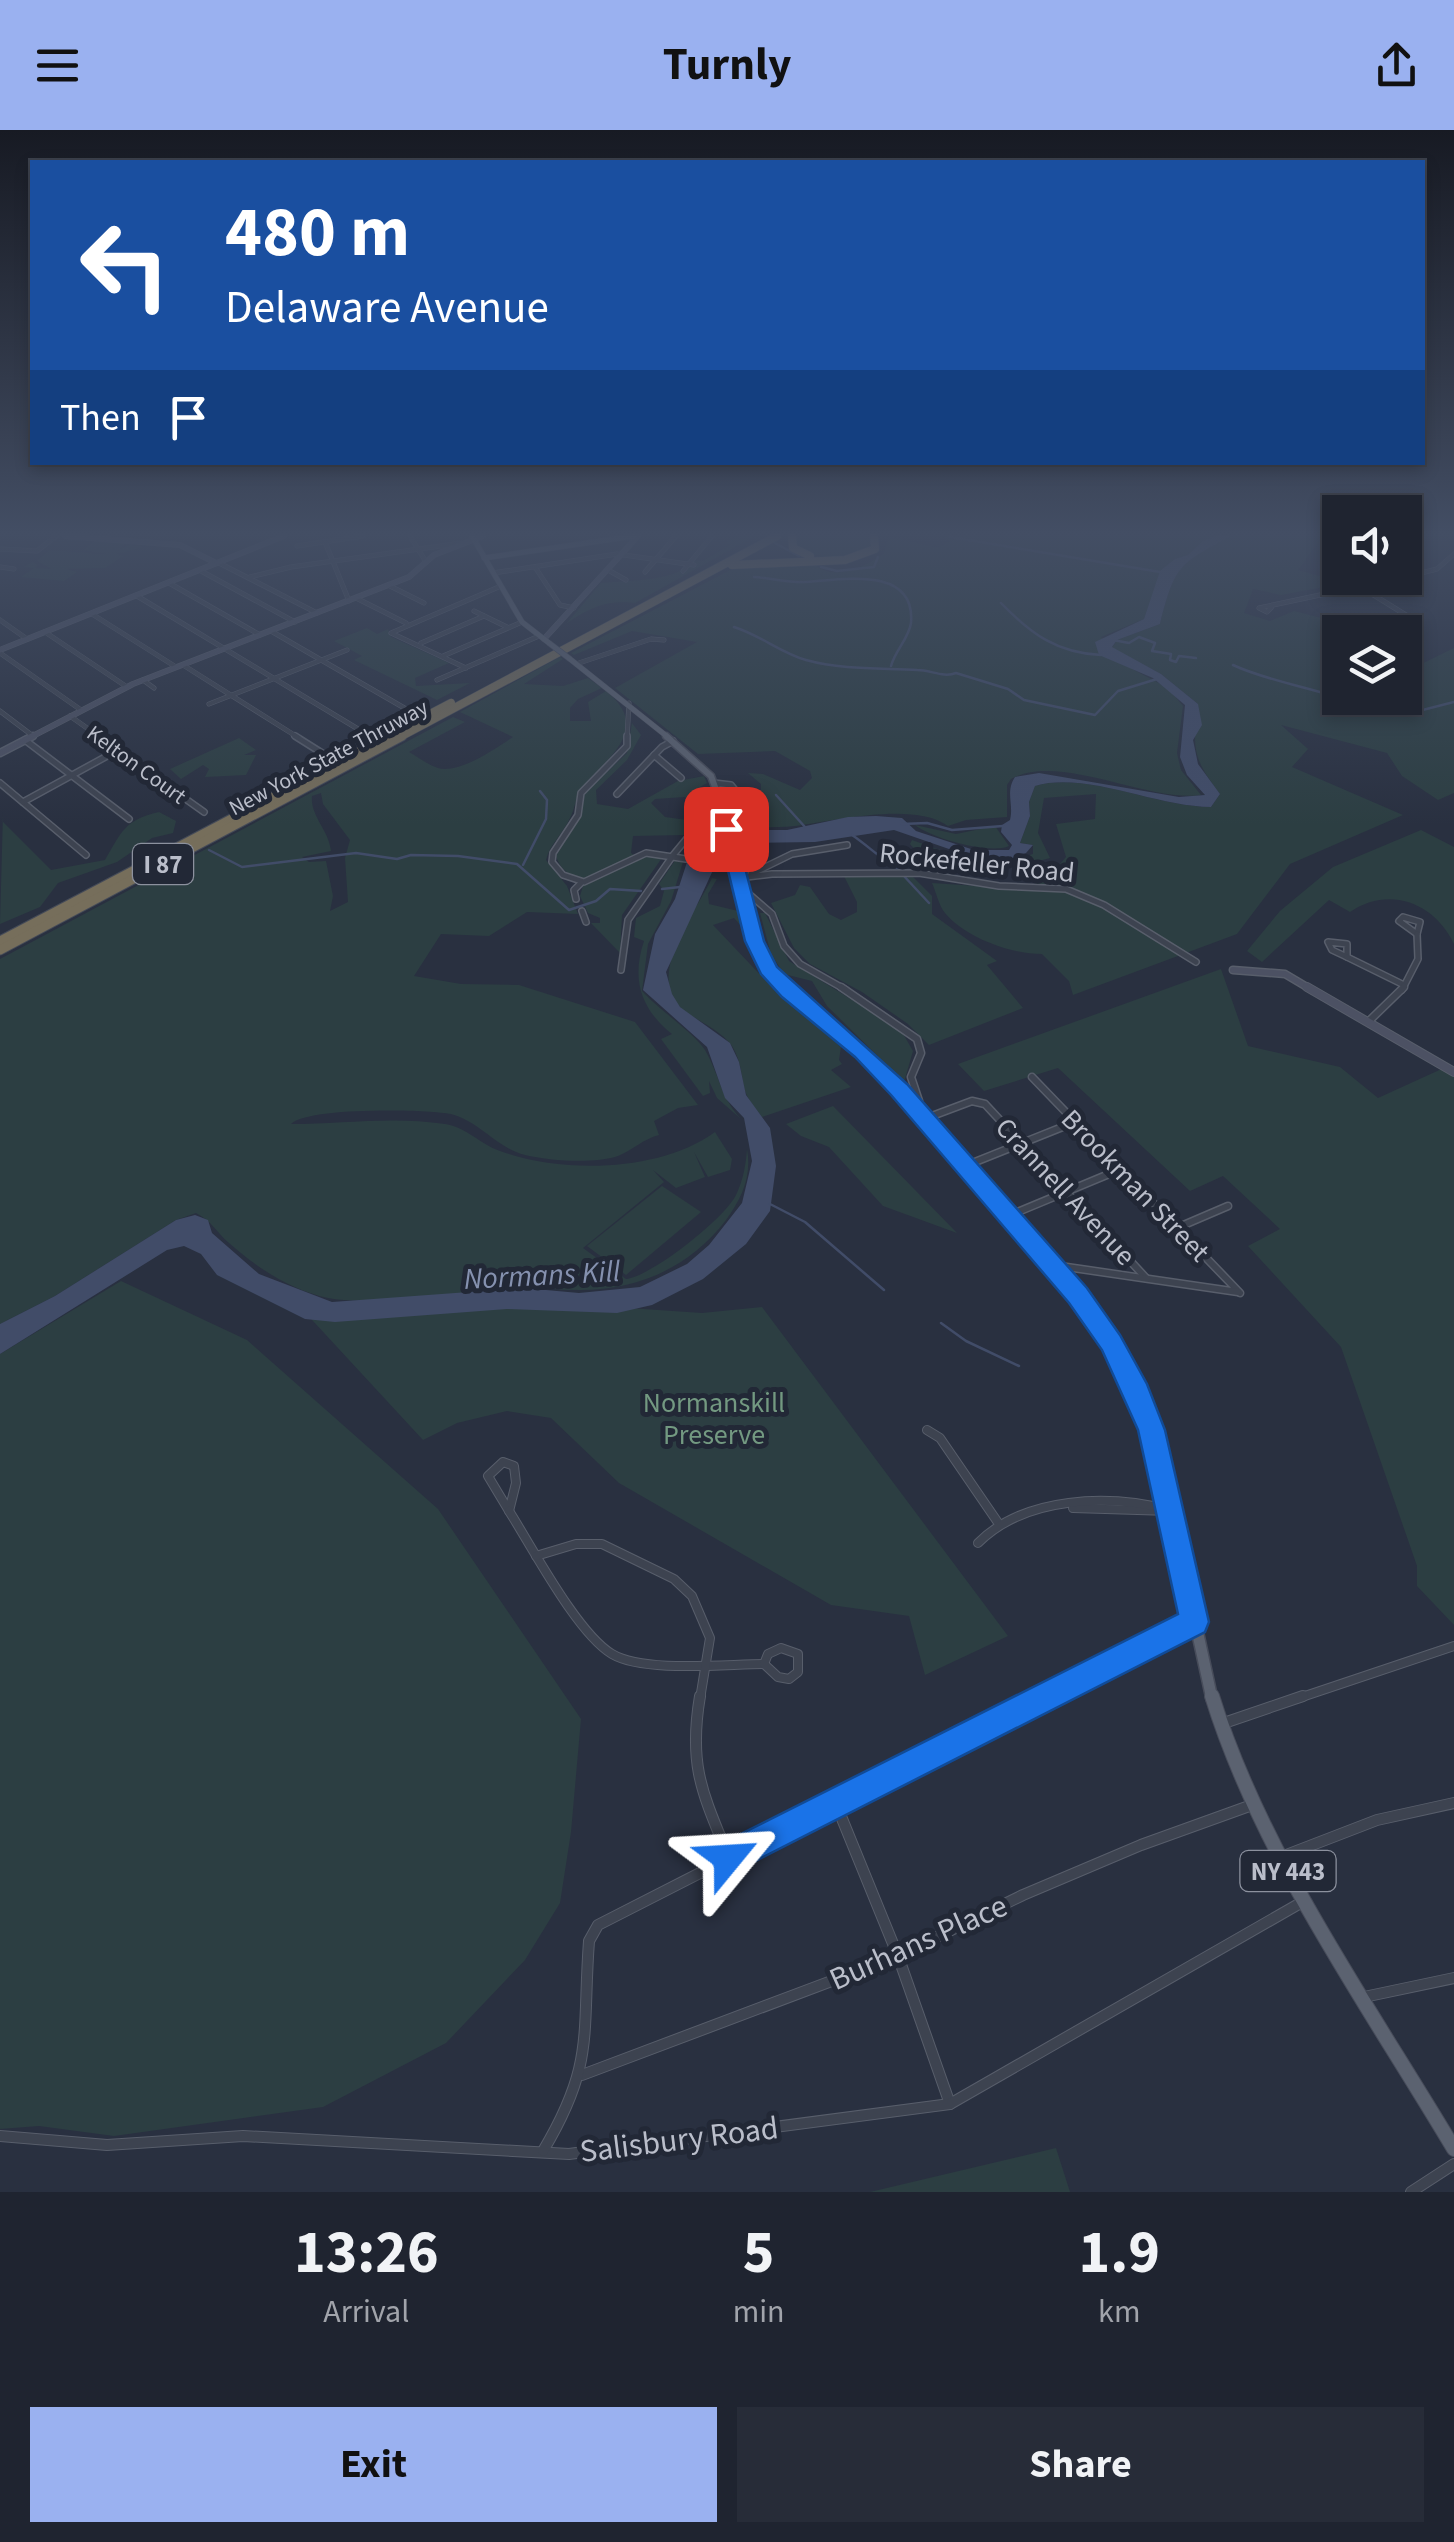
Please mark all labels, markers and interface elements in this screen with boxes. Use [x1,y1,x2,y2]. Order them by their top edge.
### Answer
text: Turnly [663,33,791,97]
icon: menu [30,38,85,93]
icon: share [1369,38,1424,93]
text: 480 m [225,183,410,283]
icon: left [60,200,190,330]
text: Delaware Avenue [225,276,549,340]
icon: arrive [161,390,216,445]
text: Then [60,391,141,445]
map controls [1322,495,1422,715]
button: sound [1322,495,1422,595]
button: layers [1322,615,1422,715]
street label: New York State Thruway [223,691,434,824]
street label: Kelton Court [80,718,193,812]
pin [684,787,769,872]
icon: arrive [699,802,754,857]
street label: Rockefeller Road [877,833,1077,893]
road number: I 87 [133,844,193,884]
street label: Brookman Street [1052,1100,1219,1271]
street label: Crannell Avenue [986,1109,1145,1275]
water label: Normans Kill [463,1250,622,1301]
park label: Normanskill Preserve [643,1383,785,1455]
position arrow [676,1806,780,1910]
road number: NY 443 [1240,1851,1336,1891]
street label: Burhans Place [822,1883,1015,2003]
street label: Salisbury Road [577,2105,781,2175]
text: 13:26 [294,2211,439,2296]
text: 5 [743,2211,775,2296]
text: 1.9 [1079,2211,1160,2296]
text: Arrival [323,2289,409,2335]
text: min [733,2289,785,2335]
text: km [1098,2289,1140,2335]
button: Exit [30,2407,717,2522]
button: Share [737,2407,1424,2522]

